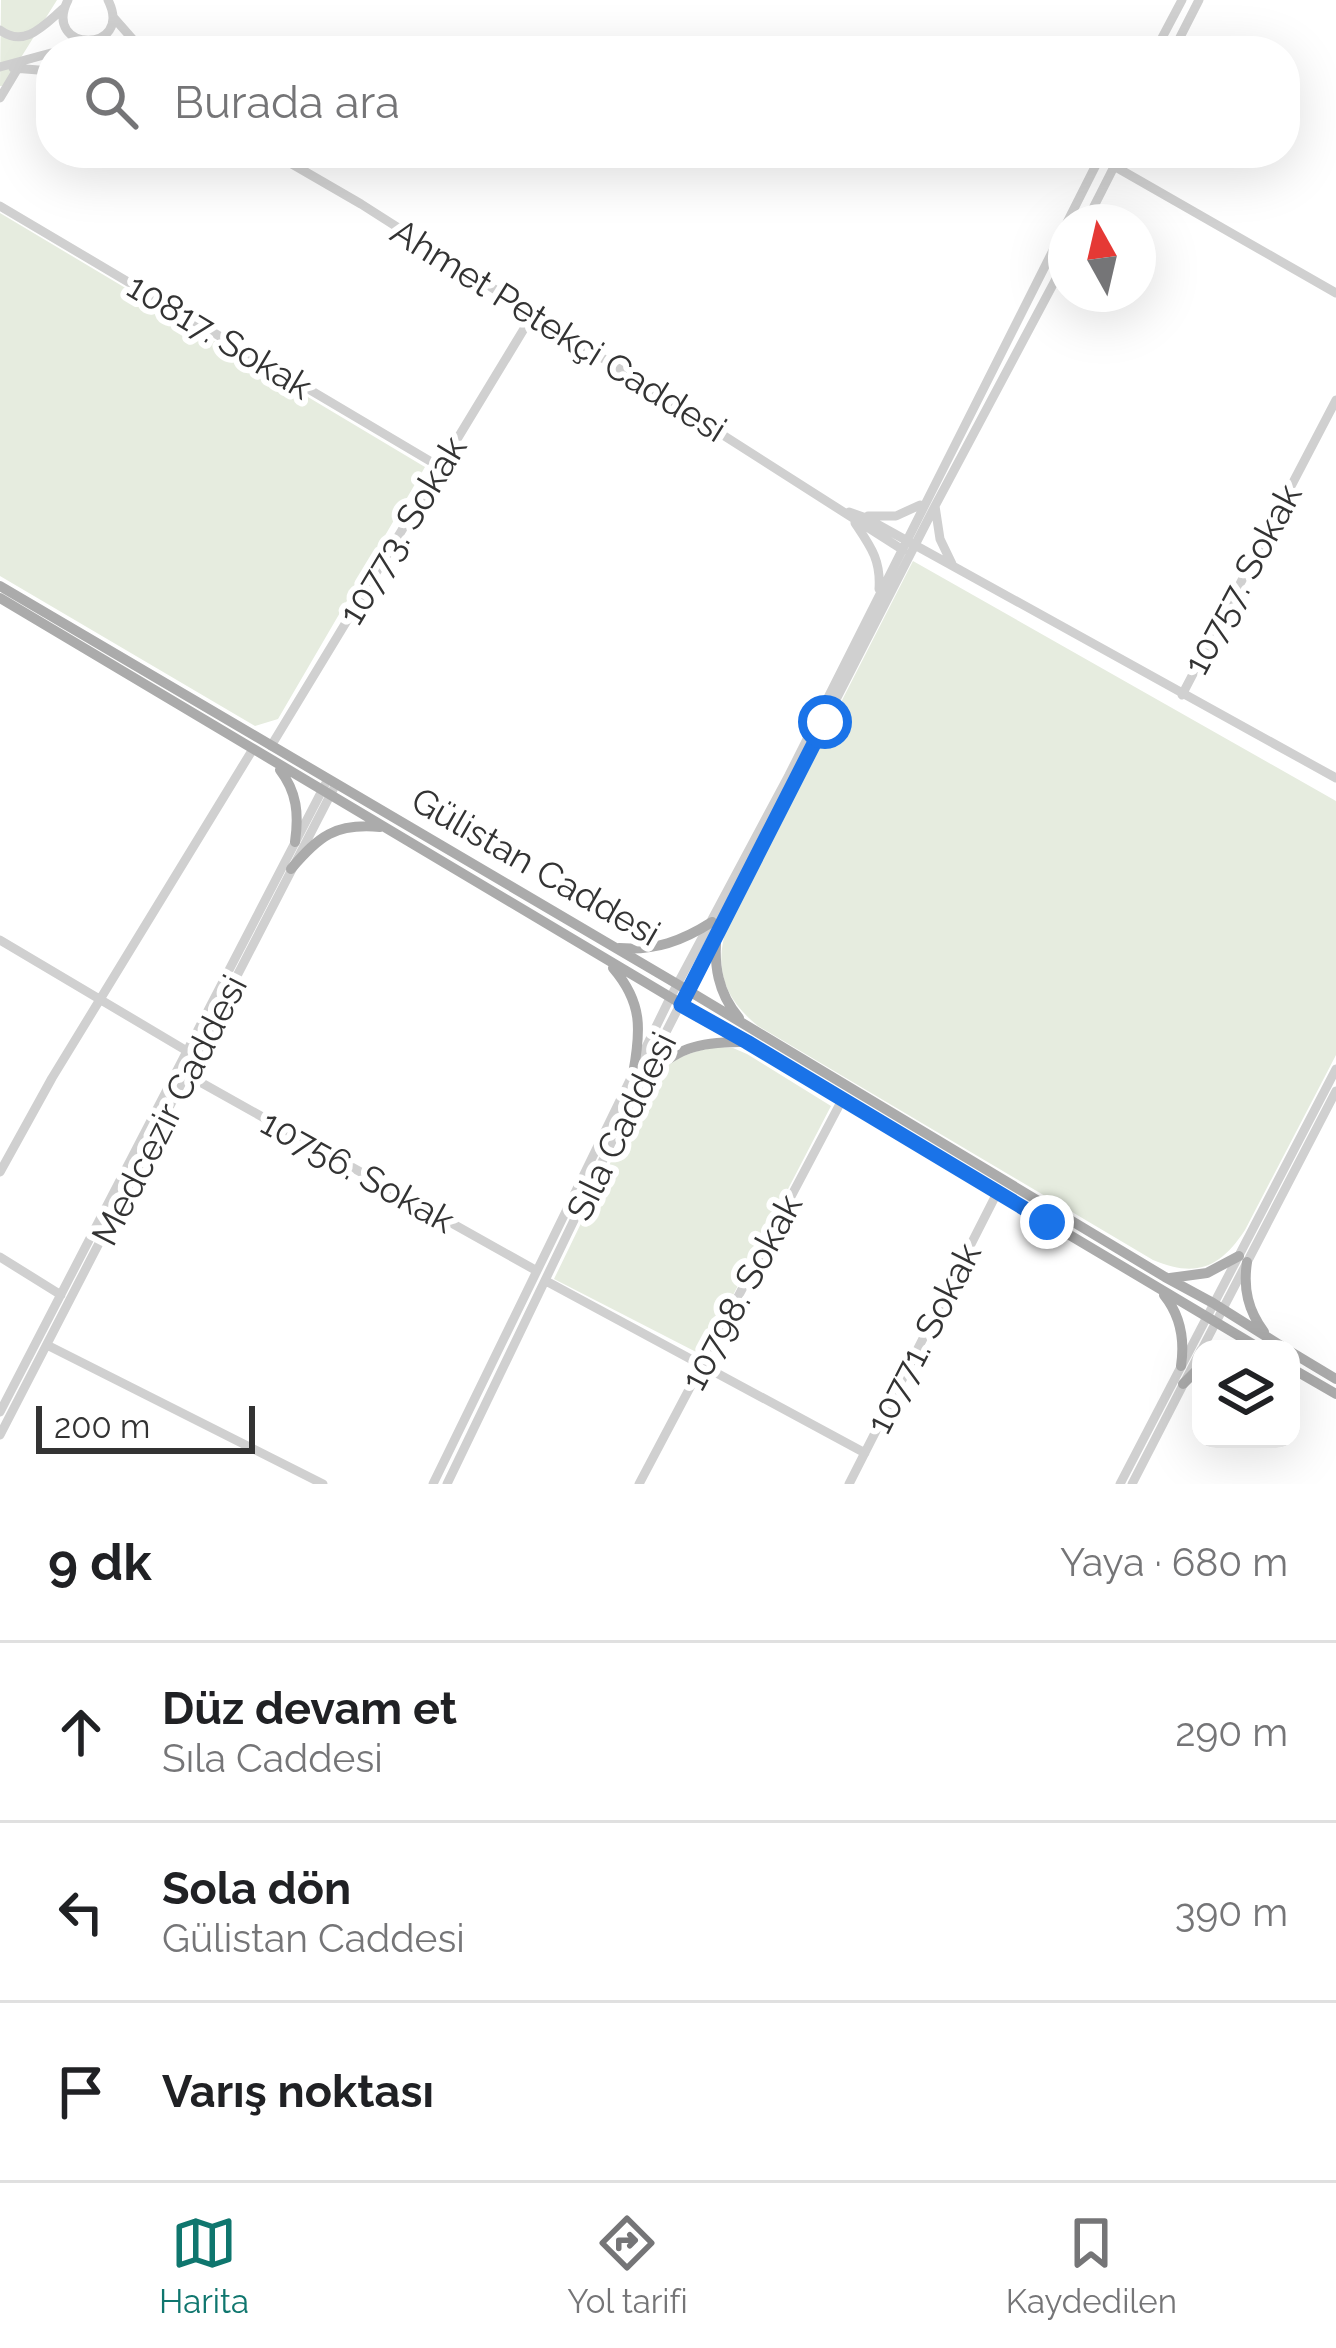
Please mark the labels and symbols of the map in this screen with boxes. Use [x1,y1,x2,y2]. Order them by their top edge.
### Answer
north arrow [1048,204,1156,312]
street label: Ahmet Petekçi Caddesi [384,210,734,450]
street label: 10817. Sokak [120,264,320,408]
street label: 10773. Sokak [329,428,475,632]
street label: 10757. Sokak [1174,477,1310,681]
route start [798,695,852,749]
street label: Gülistan Caddesi [404,778,668,954]
street label: Medcezir Caddesi [83,968,255,1252]
street label: Sıla Caddesi [557,1025,685,1227]
street label: 10756. Sokak [254,1101,462,1241]
street label: 10798. Sokak [672,1187,810,1397]
route end [1020,1195,1074,1249]
street label: 10771. Sokak [857,1236,989,1440]
scale bar [36,1400,255,1453]

